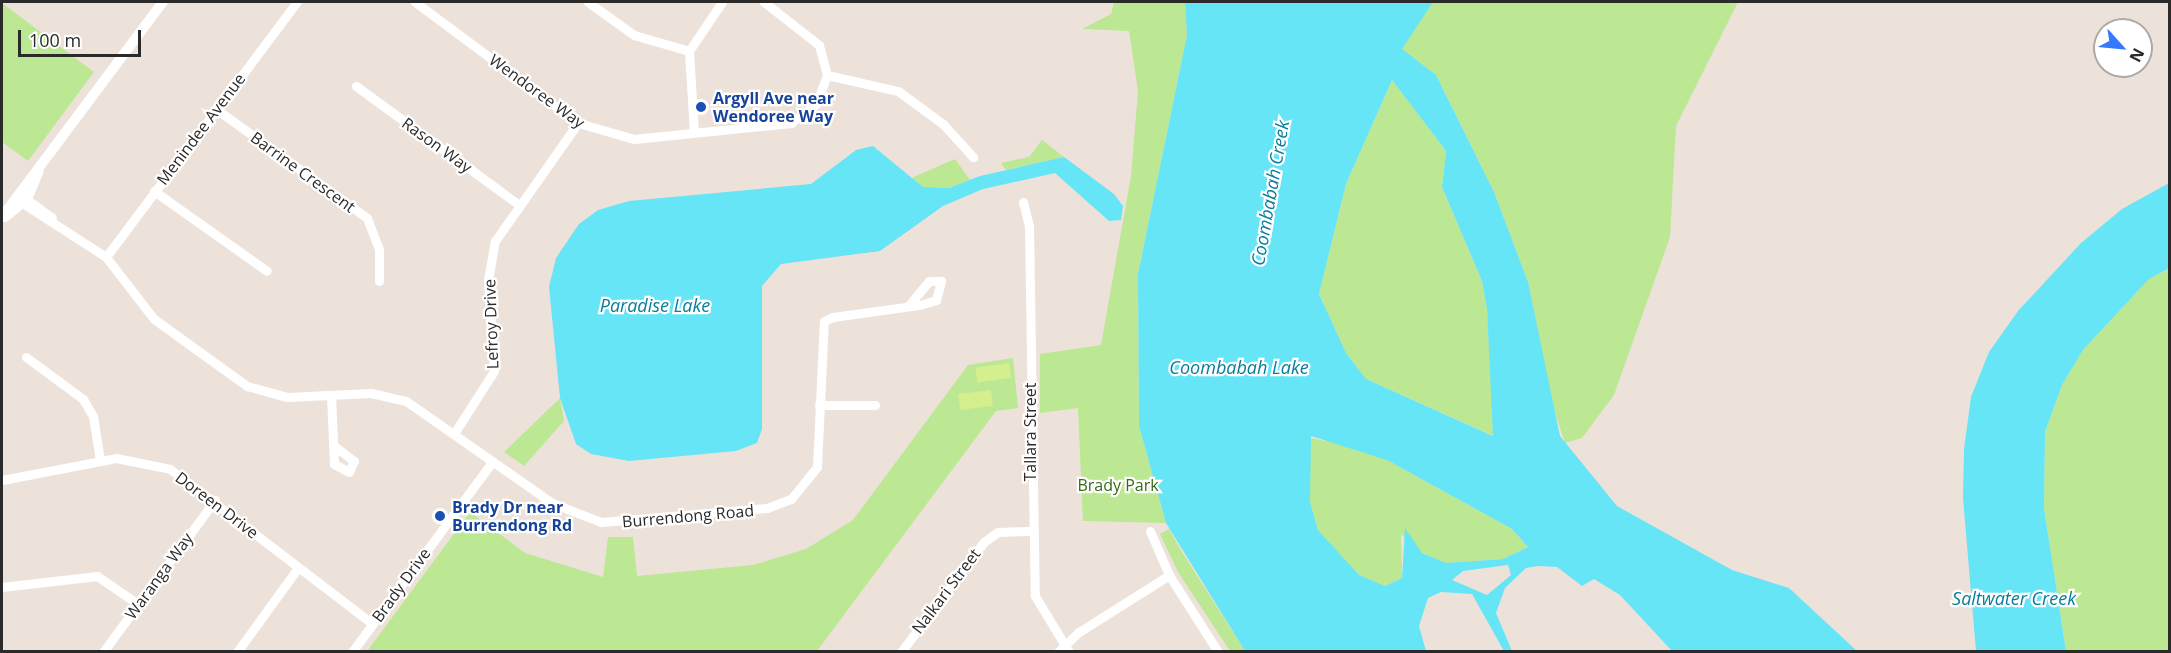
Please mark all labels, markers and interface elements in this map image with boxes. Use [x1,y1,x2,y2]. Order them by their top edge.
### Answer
scale bar [21,18,144,56]
north arrow [2093,18,2153,78]
text: 100 m [29,28,81,52]
text: N [2125,44,2150,66]
street label: Wendoree Way [486,50,588,132]
street label: Menindee Avenue [153,69,249,189]
place label: Argyll Ave near Wendoree Way [713,88,834,126]
marker: Argyll Ave near Wendoree Way [694,100,708,114]
street label: Rason Way [398,113,476,177]
water label: Coombabah Creek [1247,119,1293,267]
street label: Barrine Crescent [247,128,359,216]
street label: Lefroy Drive [480,279,502,369]
water label: Paradise Lake [600,294,710,316]
water label: Coombabah Lake [1169,356,1309,378]
street label: Tallara Street [1020,383,1040,481]
street label: Doreen Drive [172,468,262,542]
park label: Brady Park [1077,475,1159,495]
place label: Brady Dr near Burrendong Rd [452,497,572,535]
street label: Burrendong Road [621,501,755,531]
marker: Brady Dr near Burrendong Rd [433,509,447,523]
street label: Waranga Way [121,529,197,623]
street label: Brady Drive [368,544,434,626]
street label: Nalkari Street [908,545,984,637]
water label: Saltwater Creek [1952,587,2076,609]

